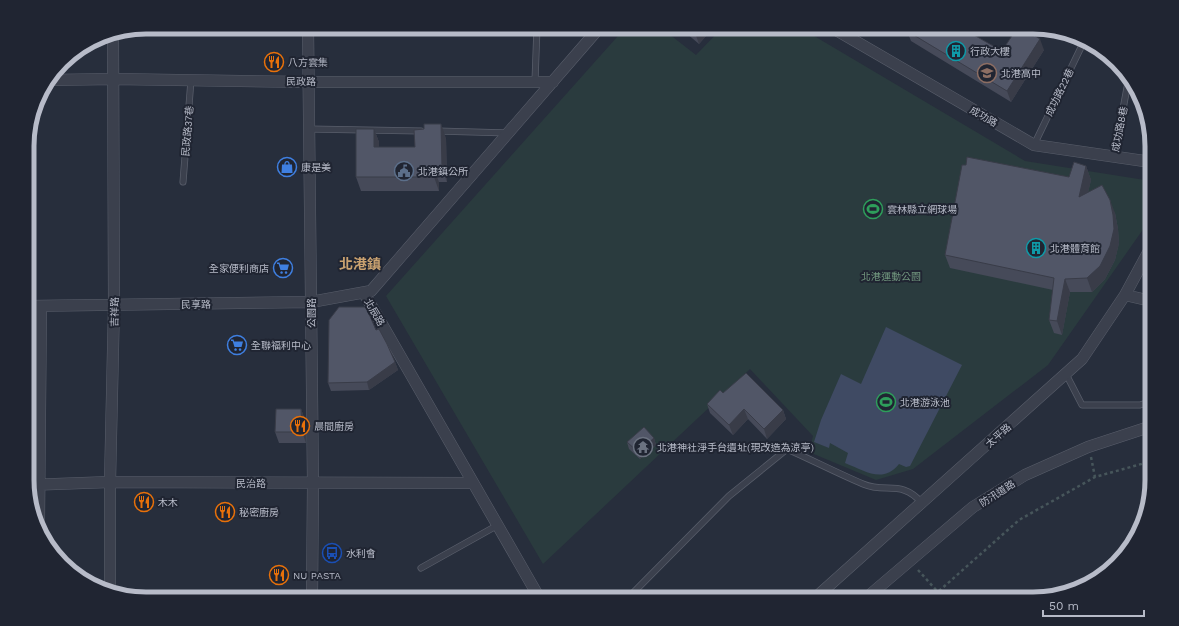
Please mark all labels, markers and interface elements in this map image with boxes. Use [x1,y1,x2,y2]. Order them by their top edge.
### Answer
building icon: 行政大樓 [945,40,967,62]
place label: 行政大樓 [970,46,1010,57]
restaurant icon: 八方雲集 [263,51,285,73]
place label: 八方雲集 [288,57,328,68]
school or university icon: 北港高中 [976,62,998,84]
street label: 成功路22巷 [1043,67,1076,118]
place label: 北港高中 [1001,68,1041,79]
street label: 民政路 [286,76,316,87]
street label: 成功路 [968,104,999,129]
street label: 民政路37巷 [180,105,195,157]
street label: 成功路8巷 [1110,105,1129,153]
shop icon: 康是美 [276,156,298,178]
public building icon: 北港鎮公所 [393,160,415,182]
place label: 康是美 [301,162,331,173]
place label: 北港鎮公所 [418,166,468,177]
sports icon: 雲林縣立網球場 [862,198,884,220]
place label: 雲林縣立網球場 [887,204,957,215]
building icon: 北港體育館 [1025,237,1047,259]
place label: 北港體育館 [1050,243,1100,254]
district label: 北港鎮 [339,256,381,272]
supermarket icon: 全家便利商店 [272,257,294,279]
place label: 全家便利商店 [209,263,269,274]
park label: 北港運動公園 [861,271,921,282]
street label: 吉祥路 [109,297,120,327]
street label: 北辰路 [362,297,387,328]
street label: 公園路 [306,298,317,328]
street label: 民享路 [181,299,211,310]
supermarket icon: 全聯福利中心 [226,334,248,356]
place label: 全聯福利中心 [251,340,311,351]
sports icon: 北港游泳池 [875,391,897,413]
place label: 北港游泳池 [900,397,950,408]
restaurant icon: 晨間廚房 [289,415,311,437]
place label: 晨間廚房 [314,421,354,432]
street label: 太平路 [984,421,1013,449]
temple icon: 北港神社淨手台遺址(現改造為涼亭) [632,436,654,458]
place label: 北港神社淨手台遺址(現改造為涼亭) [657,442,814,453]
street label: 民治路 [236,478,266,489]
street label: 防汛道路 [977,478,1017,509]
restaurant icon: 木木 [133,491,155,513]
place label: 木木 [158,497,178,508]
restaurant icon: 秘密廚房 [214,501,236,523]
place label: 秘密廚房 [239,507,279,518]
bus stop icon: 水利會 [321,542,343,564]
place label: 水利會 [346,548,376,559]
restaurant icon: NU PASTA [268,564,290,586]
place label: NU PASTA [293,570,341,581]
scale bar [1043,592,1144,618]
text: 50 m [1049,599,1079,613]

